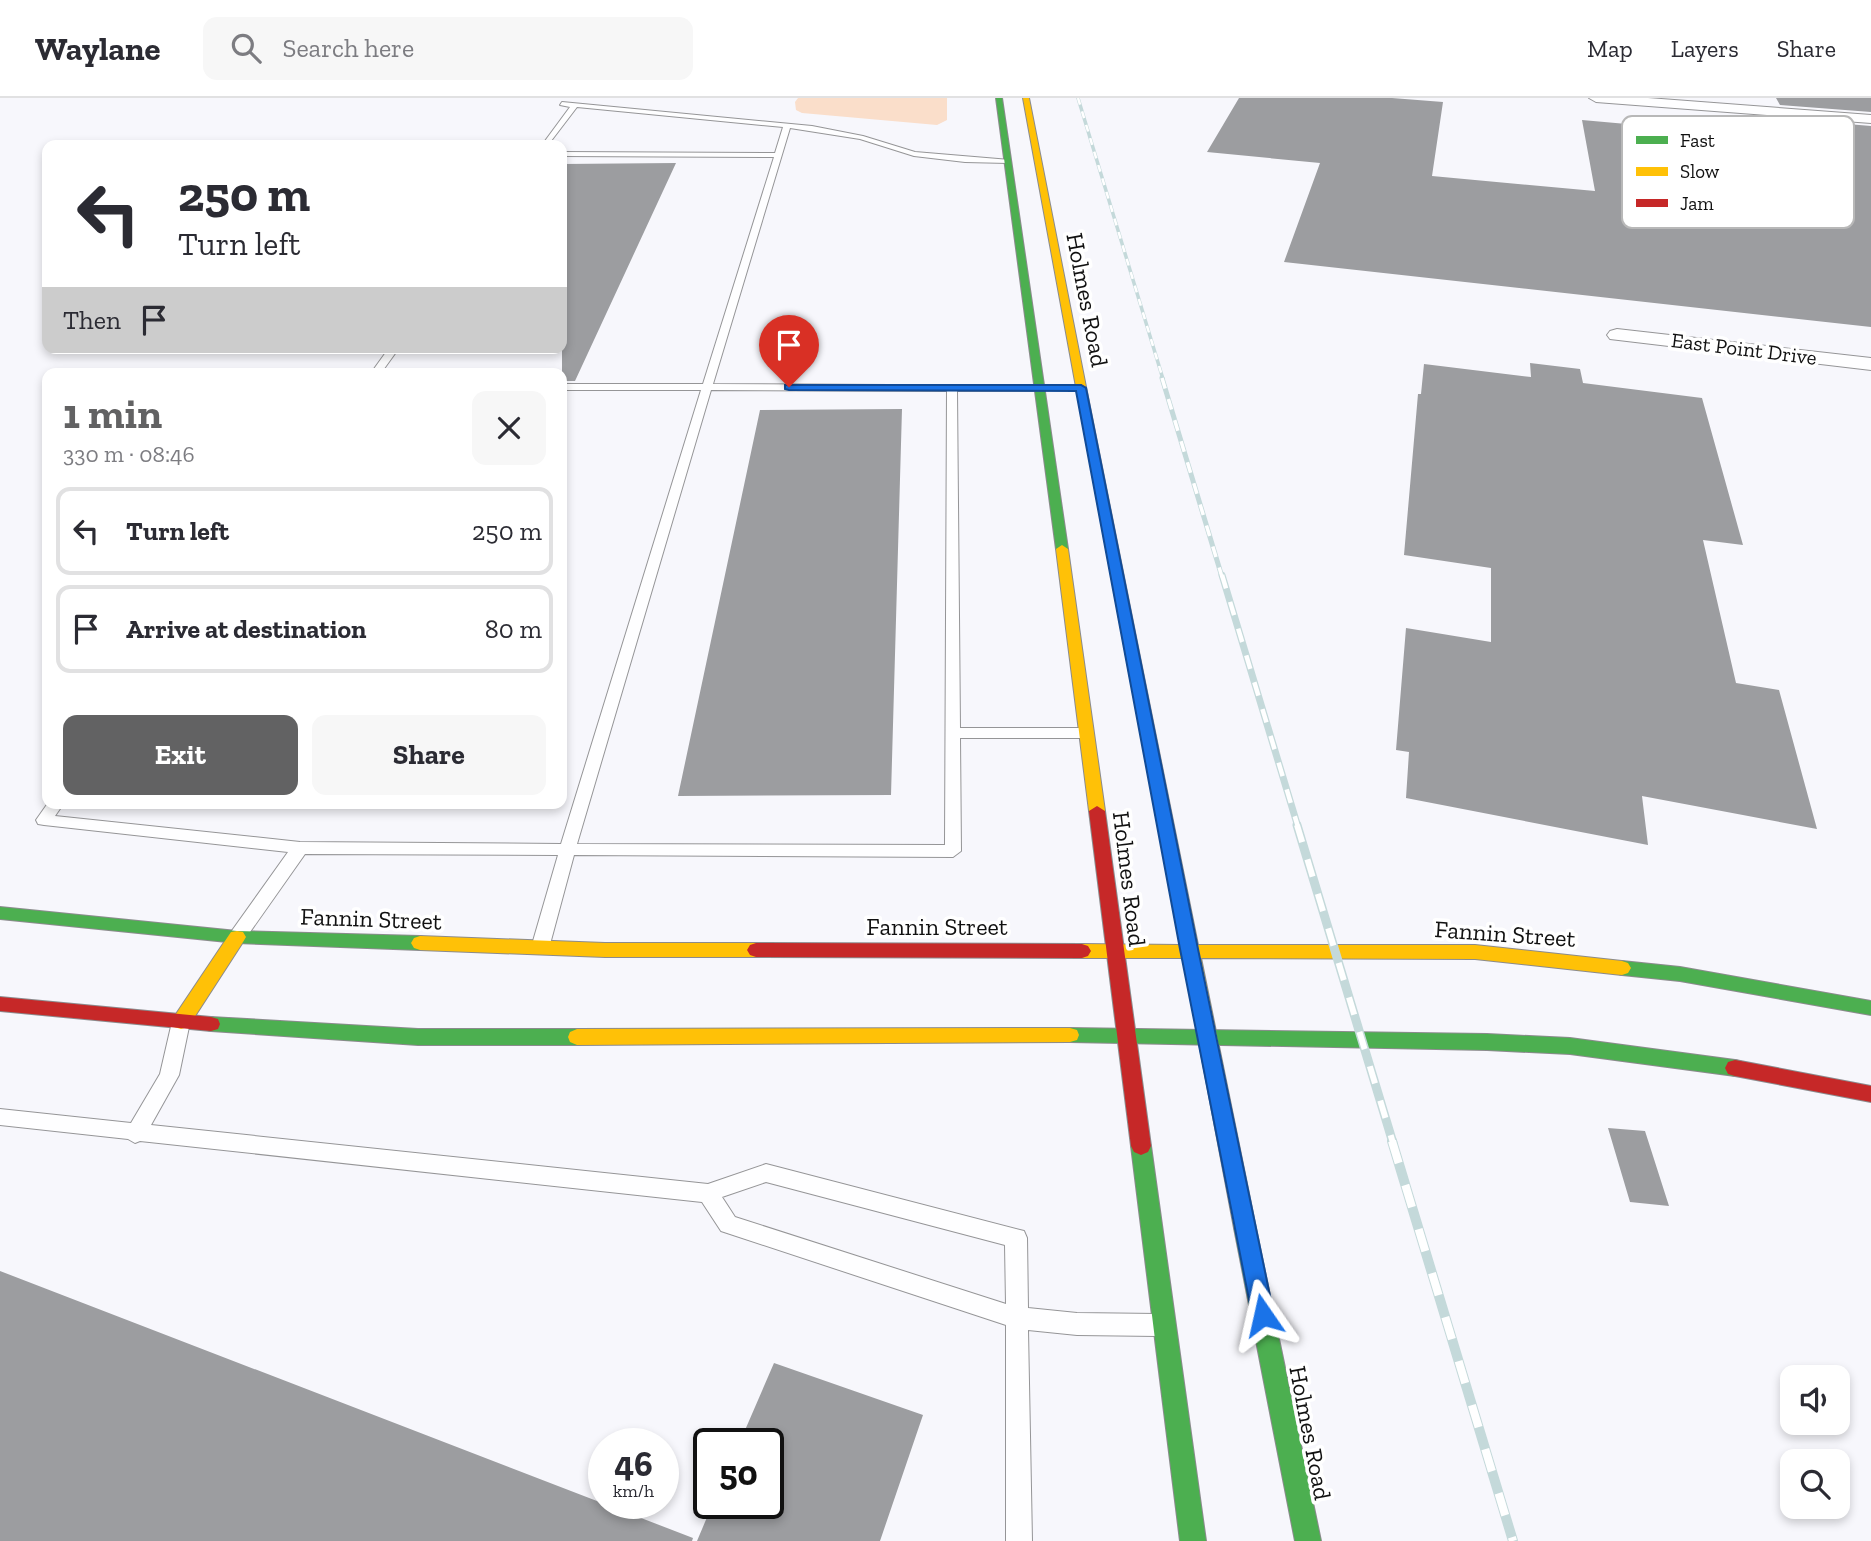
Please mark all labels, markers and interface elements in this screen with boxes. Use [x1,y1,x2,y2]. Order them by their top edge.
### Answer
search box [203,17,693,80]
text: Waylane [35,29,161,68]
icon: search [227,29,265,67]
text: Search here [283,32,414,64]
text: Map [1587,34,1633,63]
text: Layers [1671,34,1739,63]
text: Share [1777,34,1836,63]
legend [1622,116,1854,228]
text: Fast [1680,129,1715,152]
text: Slow [1680,160,1720,183]
text: 250 m [178,165,310,224]
icon: left [63,168,154,259]
text: Jam [1680,192,1714,215]
text: Turn left [178,225,300,263]
street label: Holmes Road [1060,230,1115,369]
icon: arrive [135,301,173,339]
text: Then [63,304,121,336]
pin [759,315,819,387]
icon: arrive [770,326,808,364]
street label: East Point Drive [1670,327,1818,370]
text: 1 min [63,388,162,439]
button: close [472,391,546,465]
text: 330 m · 08:46 [63,440,195,468]
icon: left [67,512,105,550]
text: Turn left [126,515,229,547]
text: 250 m [472,515,542,547]
icon: arrive [67,610,105,648]
text: Arrive at destination [126,613,366,645]
text: 80 m [485,613,542,645]
button: Exit [63,715,298,795]
button: Share [312,715,546,795]
street label: Holmes Road [1107,810,1152,948]
street label: Fannin Street [300,902,442,935]
street label: Fannin Street [866,912,1008,941]
street label: Fannin Street [1434,914,1577,953]
position arrow [1226,1278,1300,1352]
street label: Holmes Road [1283,1363,1338,1502]
map controls [1780,1365,1850,1519]
button: sound [1780,1365,1850,1435]
speed limit sign: 50 [693,1428,784,1519]
text: 46 [614,1443,653,1485]
button: search [1780,1449,1850,1519]
text: km/h [613,1480,654,1502]

